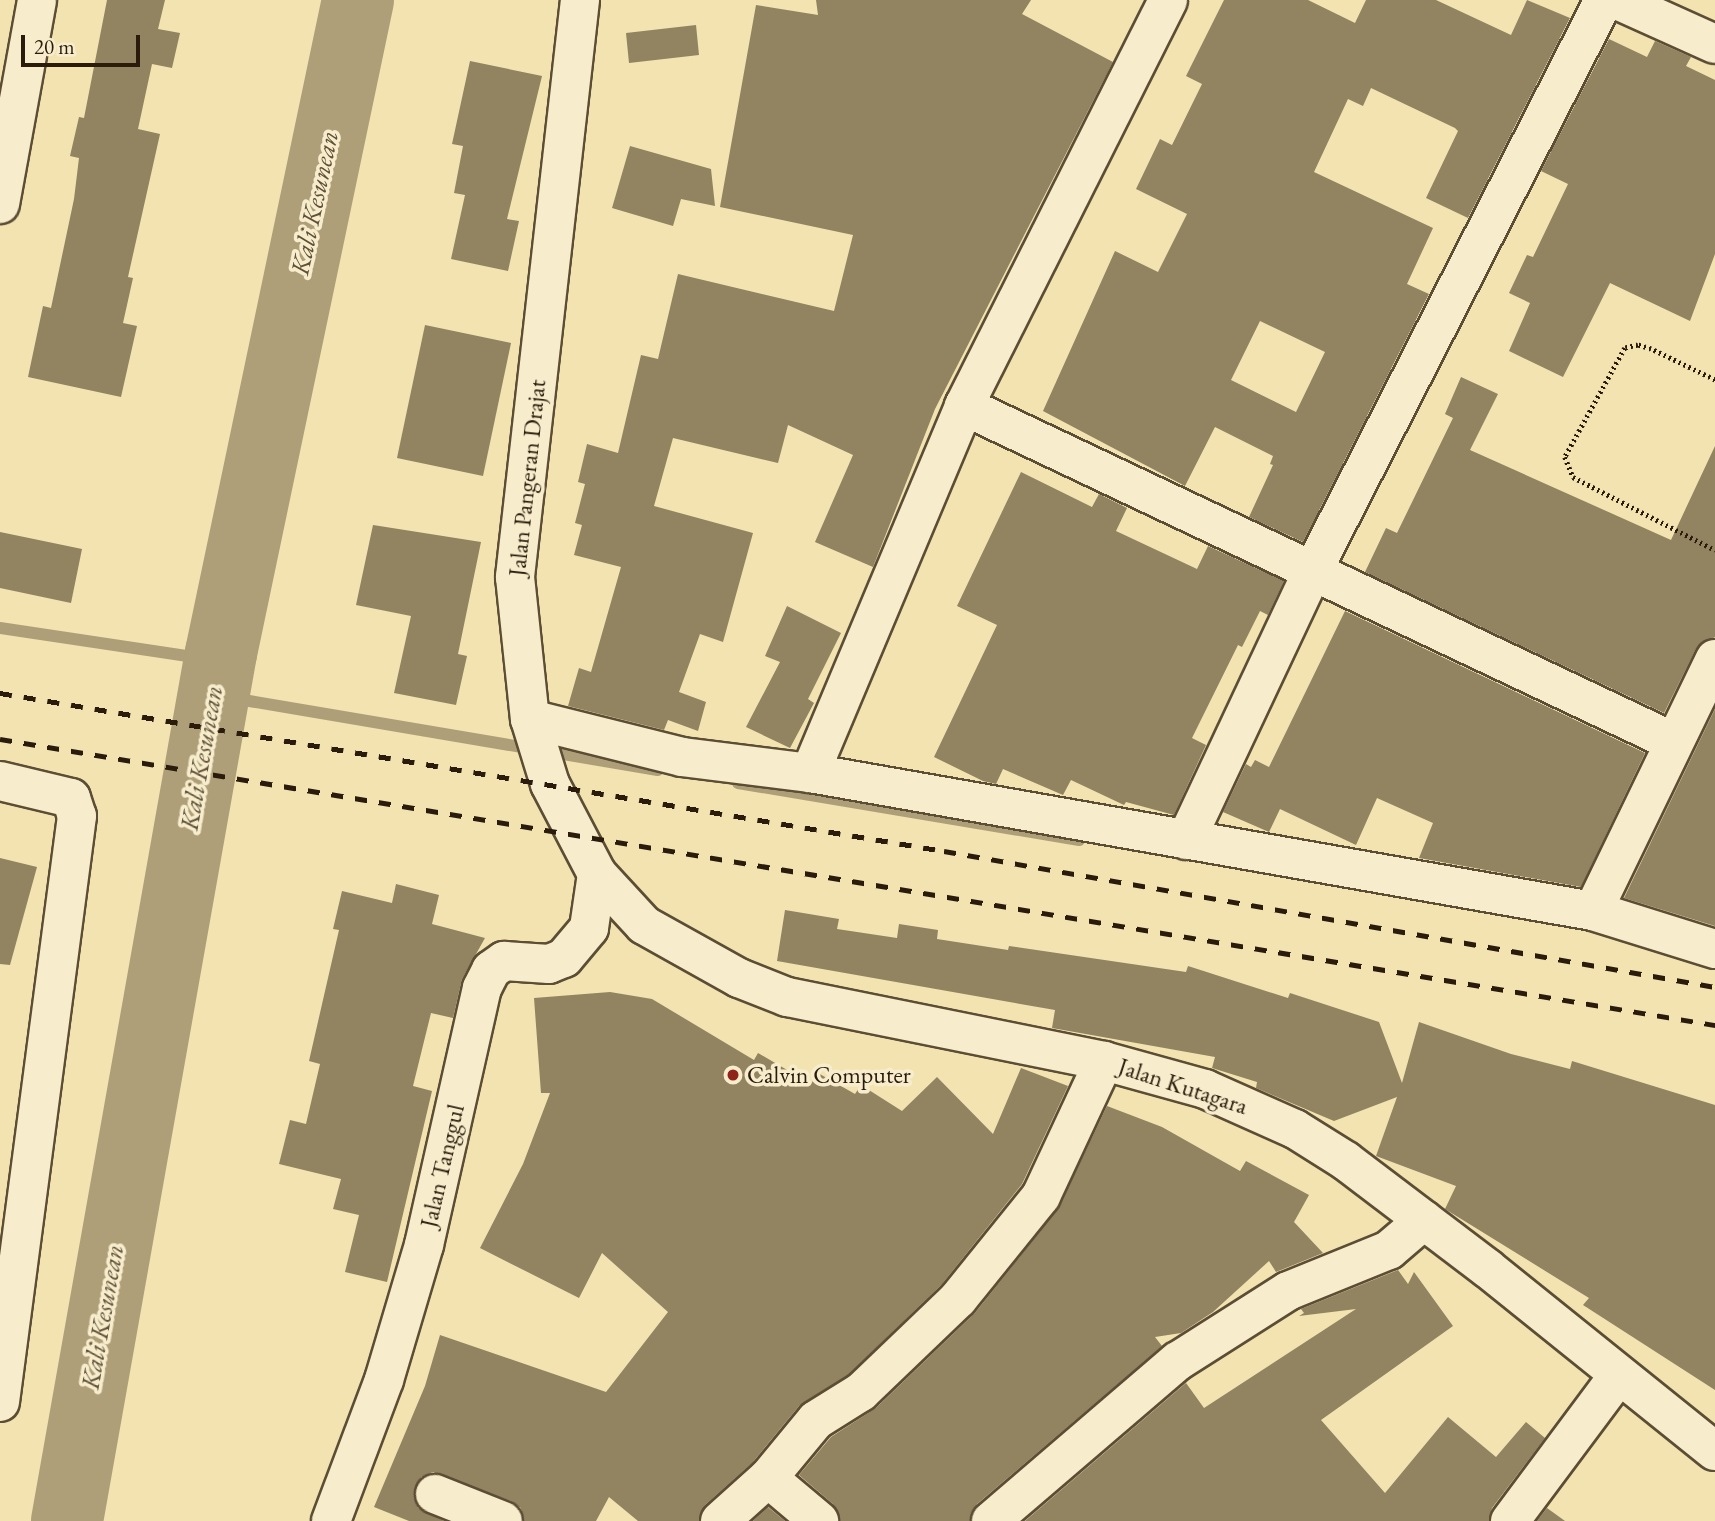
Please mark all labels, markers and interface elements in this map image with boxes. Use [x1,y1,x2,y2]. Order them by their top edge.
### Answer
scale bar [24,21,144,65]
text: 20 m [34,33,75,60]
water label: Kali Kesunean [285,128,345,278]
street label: Jalan Pangeran Drajat [502,378,552,578]
water label: Kali Kesunean [174,683,230,833]
street label: Jalan Kutagara [1115,1052,1251,1120]
place label: Calvin Computer [747,1061,911,1089]
marker: Calvin Computer [725,1067,741,1083]
street label: Jalan Tanggul [414,1102,470,1230]
water label: Kali Kesunean [75,1242,131,1392]

